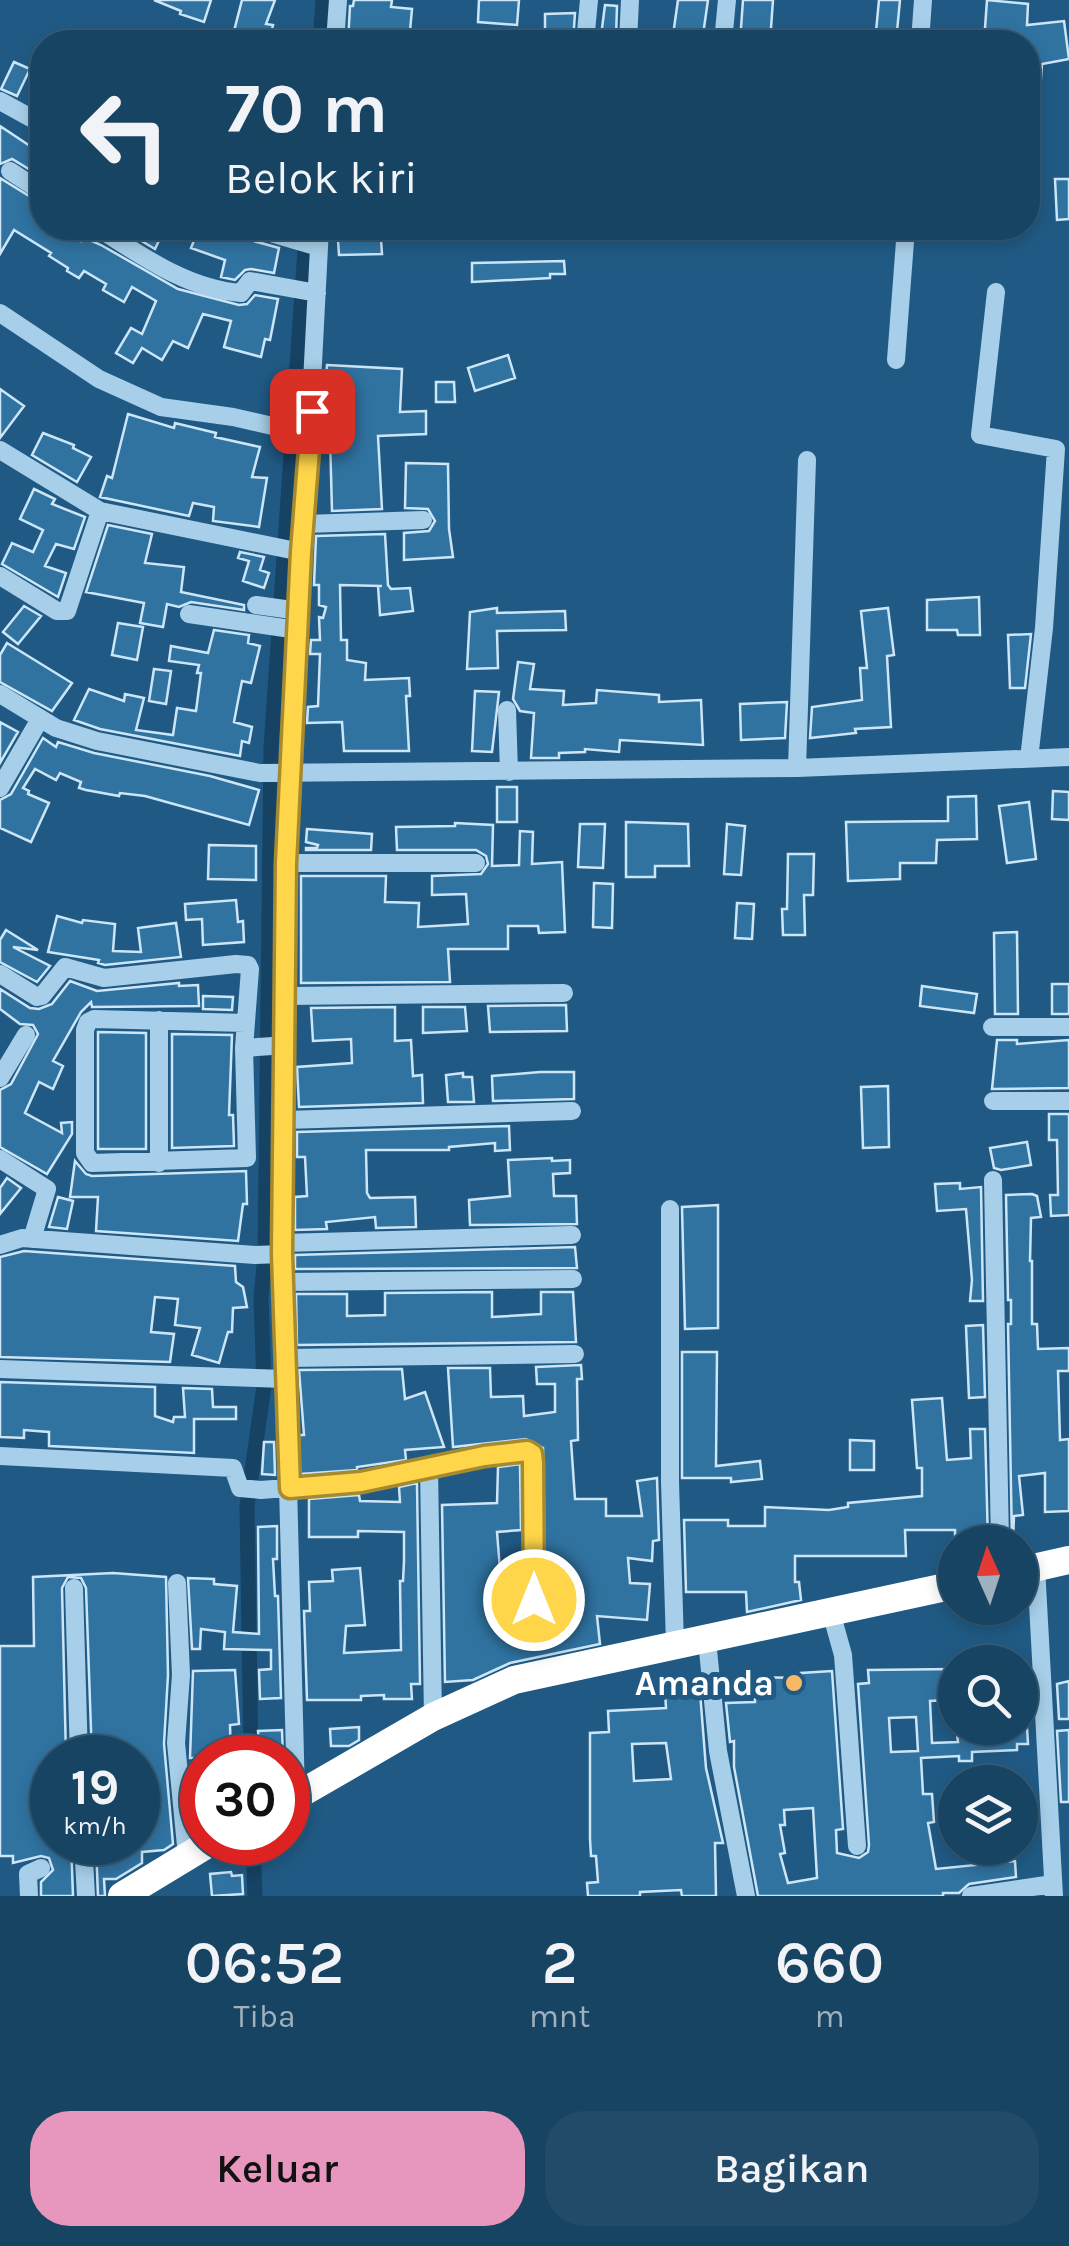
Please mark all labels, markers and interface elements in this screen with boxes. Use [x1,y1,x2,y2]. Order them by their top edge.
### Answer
text: 70 m [225,68,388,150]
icon: left [60,70,190,200]
text: Belok kiri [225,152,418,204]
pin [270,369,355,454]
icon: arrive [285,384,340,439]
north arrow [938,1525,1038,1625]
map controls [938,1525,1038,1865]
position arrow [482,1548,586,1652]
button: search [938,1645,1038,1745]
place label: Amanda [635,1663,774,1704]
marker: Amanda [783,1672,805,1694]
speed limit sign: 30 [180,1735,310,1865]
text: 19 [71,1758,119,1817]
button: layers [938,1765,1038,1865]
text: km/h [63,1811,127,1840]
text: 06:52 [185,1928,344,1998]
text: 2 [542,1928,578,1998]
text: 660 [775,1928,884,1998]
text: Tiba [233,1998,296,2035]
text: mnt [529,1998,590,2035]
text: m [815,1998,845,2035]
button: Keluar [30,2111,525,2226]
button: Bagikan [545,2111,1039,2226]

